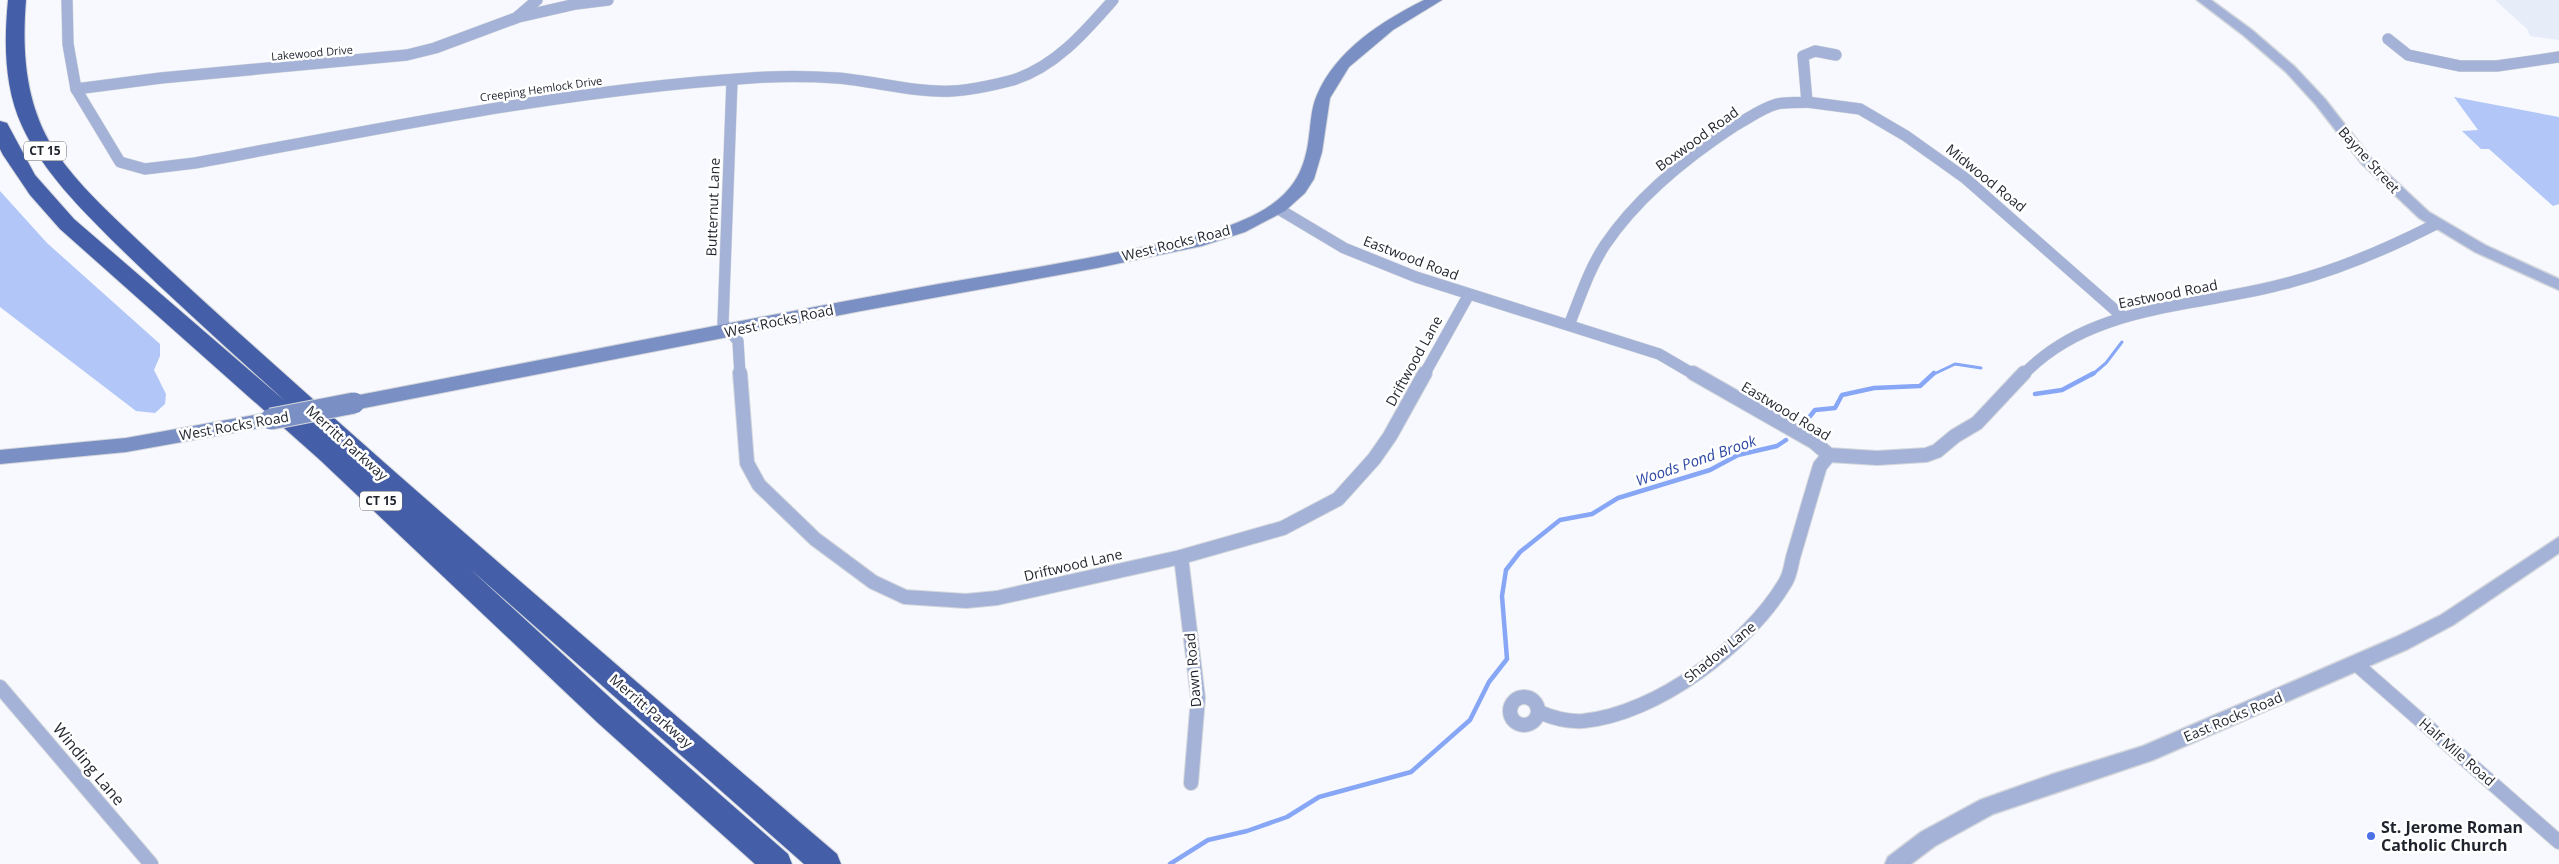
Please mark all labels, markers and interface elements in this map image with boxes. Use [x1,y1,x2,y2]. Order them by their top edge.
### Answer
street label: Lakewood Drive [270,41,354,64]
street label: Creeping Hemlock Drive [479,72,603,105]
street label: Boxwood Road [1651,102,1742,175]
street label: Bayne Street [2335,122,2404,197]
street label: Midwood Road [1942,139,2030,216]
road number: CT 15 [24,142,66,160]
street label: Butternut Lane [701,157,724,257]
street label: West Rocks Road [1120,220,1232,265]
street label: Eastwood Road [1361,231,1462,284]
street label: Eastwood Road [2117,275,2219,312]
street label: West Rocks Road [723,300,835,341]
street label: Driftwood Lane [1381,312,1446,409]
street label: Eastwood Road [1738,377,1834,445]
street label: Merritt Parkway [302,401,393,485]
street label: West Rocks Road [178,407,290,444]
water label: Woods Pond Brook [1633,430,1759,490]
road number: CT 15 [360,492,402,511]
street label: Driftwood Lane [1022,544,1124,585]
street label: Shadow Lane [1680,617,1760,686]
street label: Dawn Road [1180,632,1205,708]
street label: Merritt Parkway [606,669,698,753]
street label: East Rocks Road [2180,687,2285,746]
street label: Half Mile Road [2415,713,2499,790]
street label: Winding Lane [48,718,130,810]
place label: St. Jerome Roman Catholic Church [2381,816,2523,856]
marker: St. Jerome Roman Catholic Church [2365,830,2377,842]

